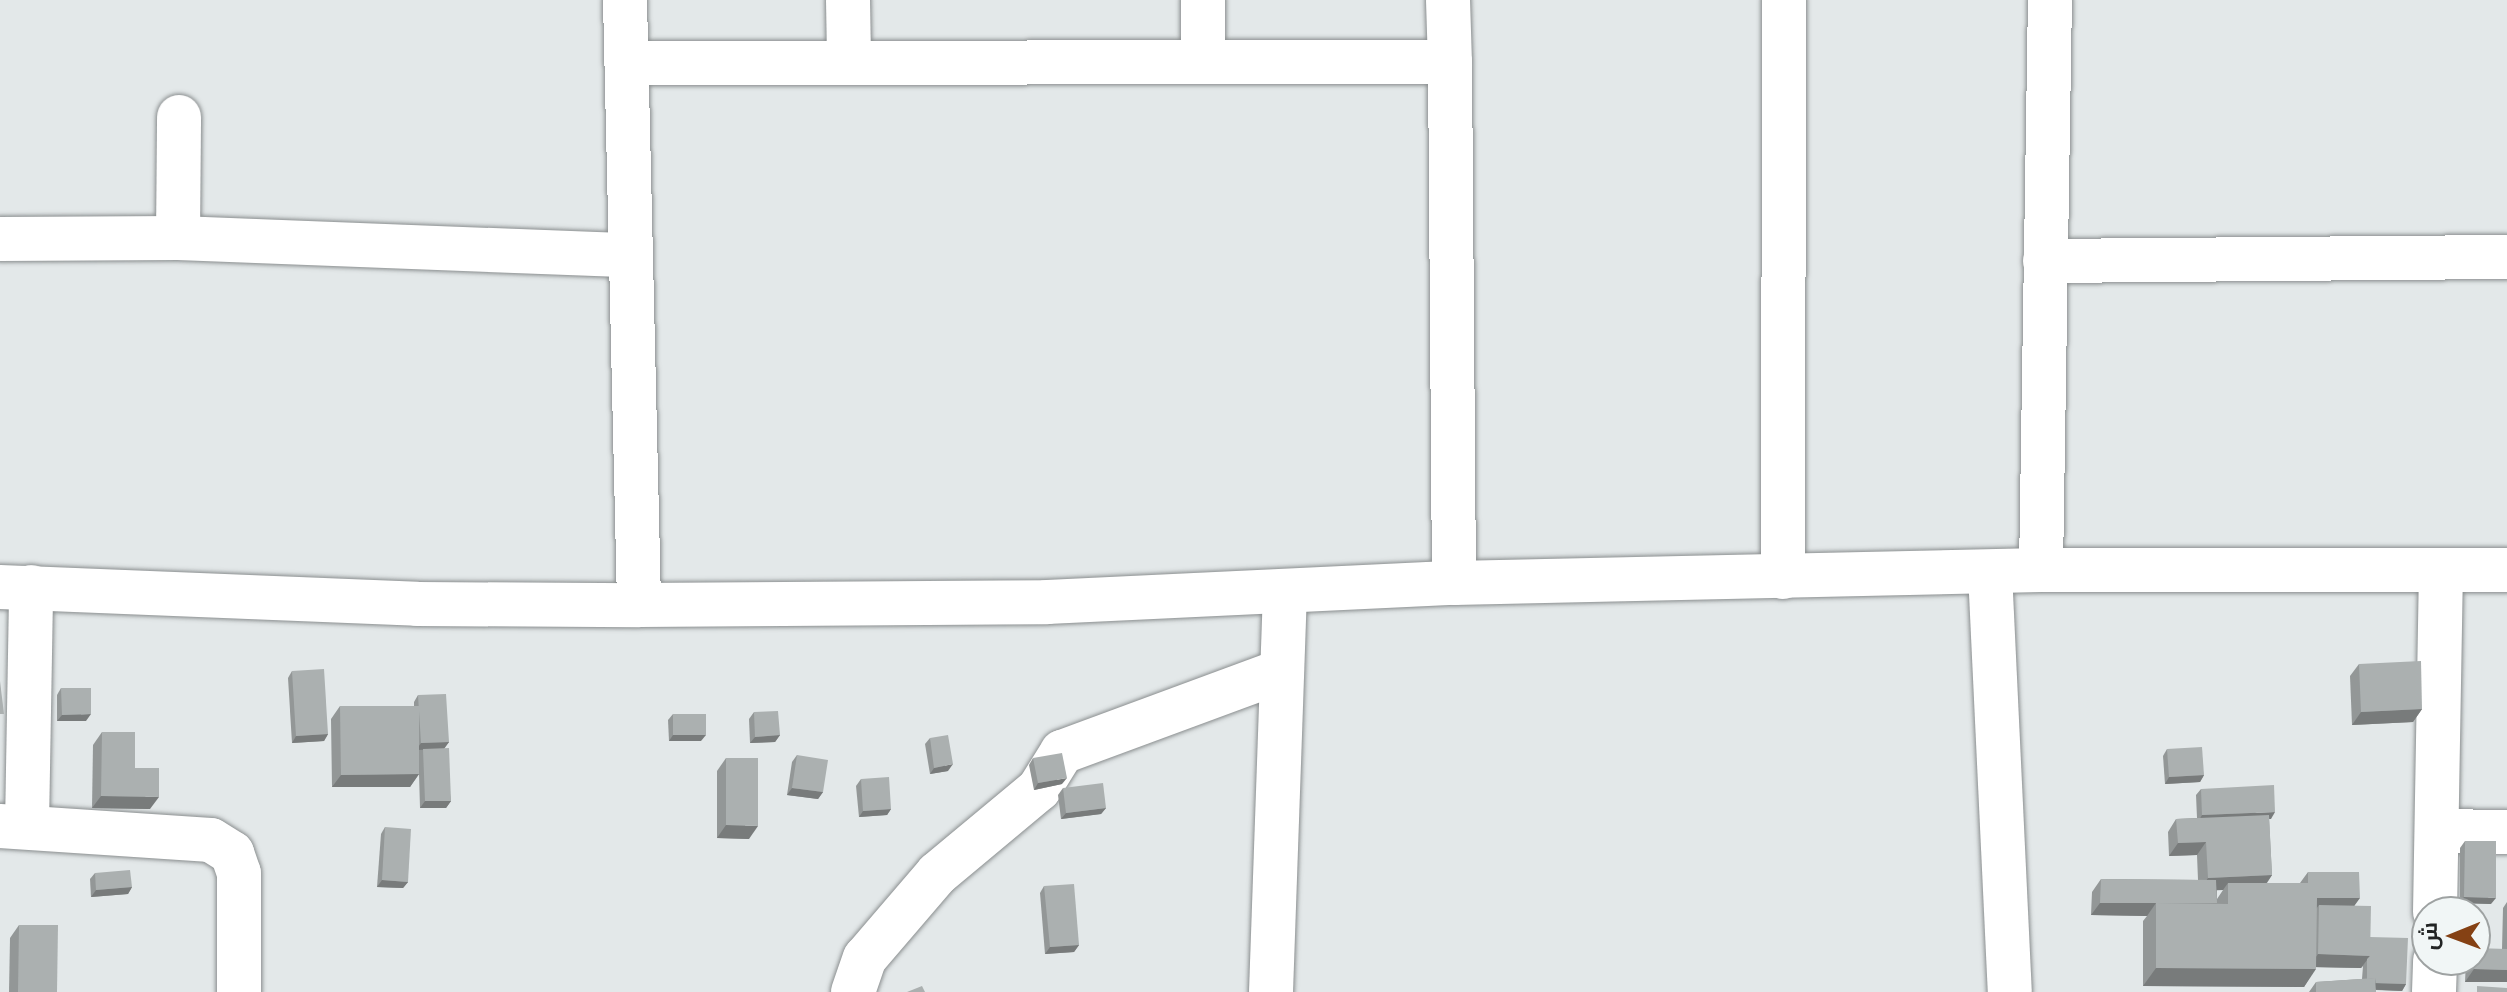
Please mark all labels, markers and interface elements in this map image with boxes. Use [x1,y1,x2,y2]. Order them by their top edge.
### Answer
north arrow [2411,896,2491,976]
text: ش [2415,922,2442,951]

